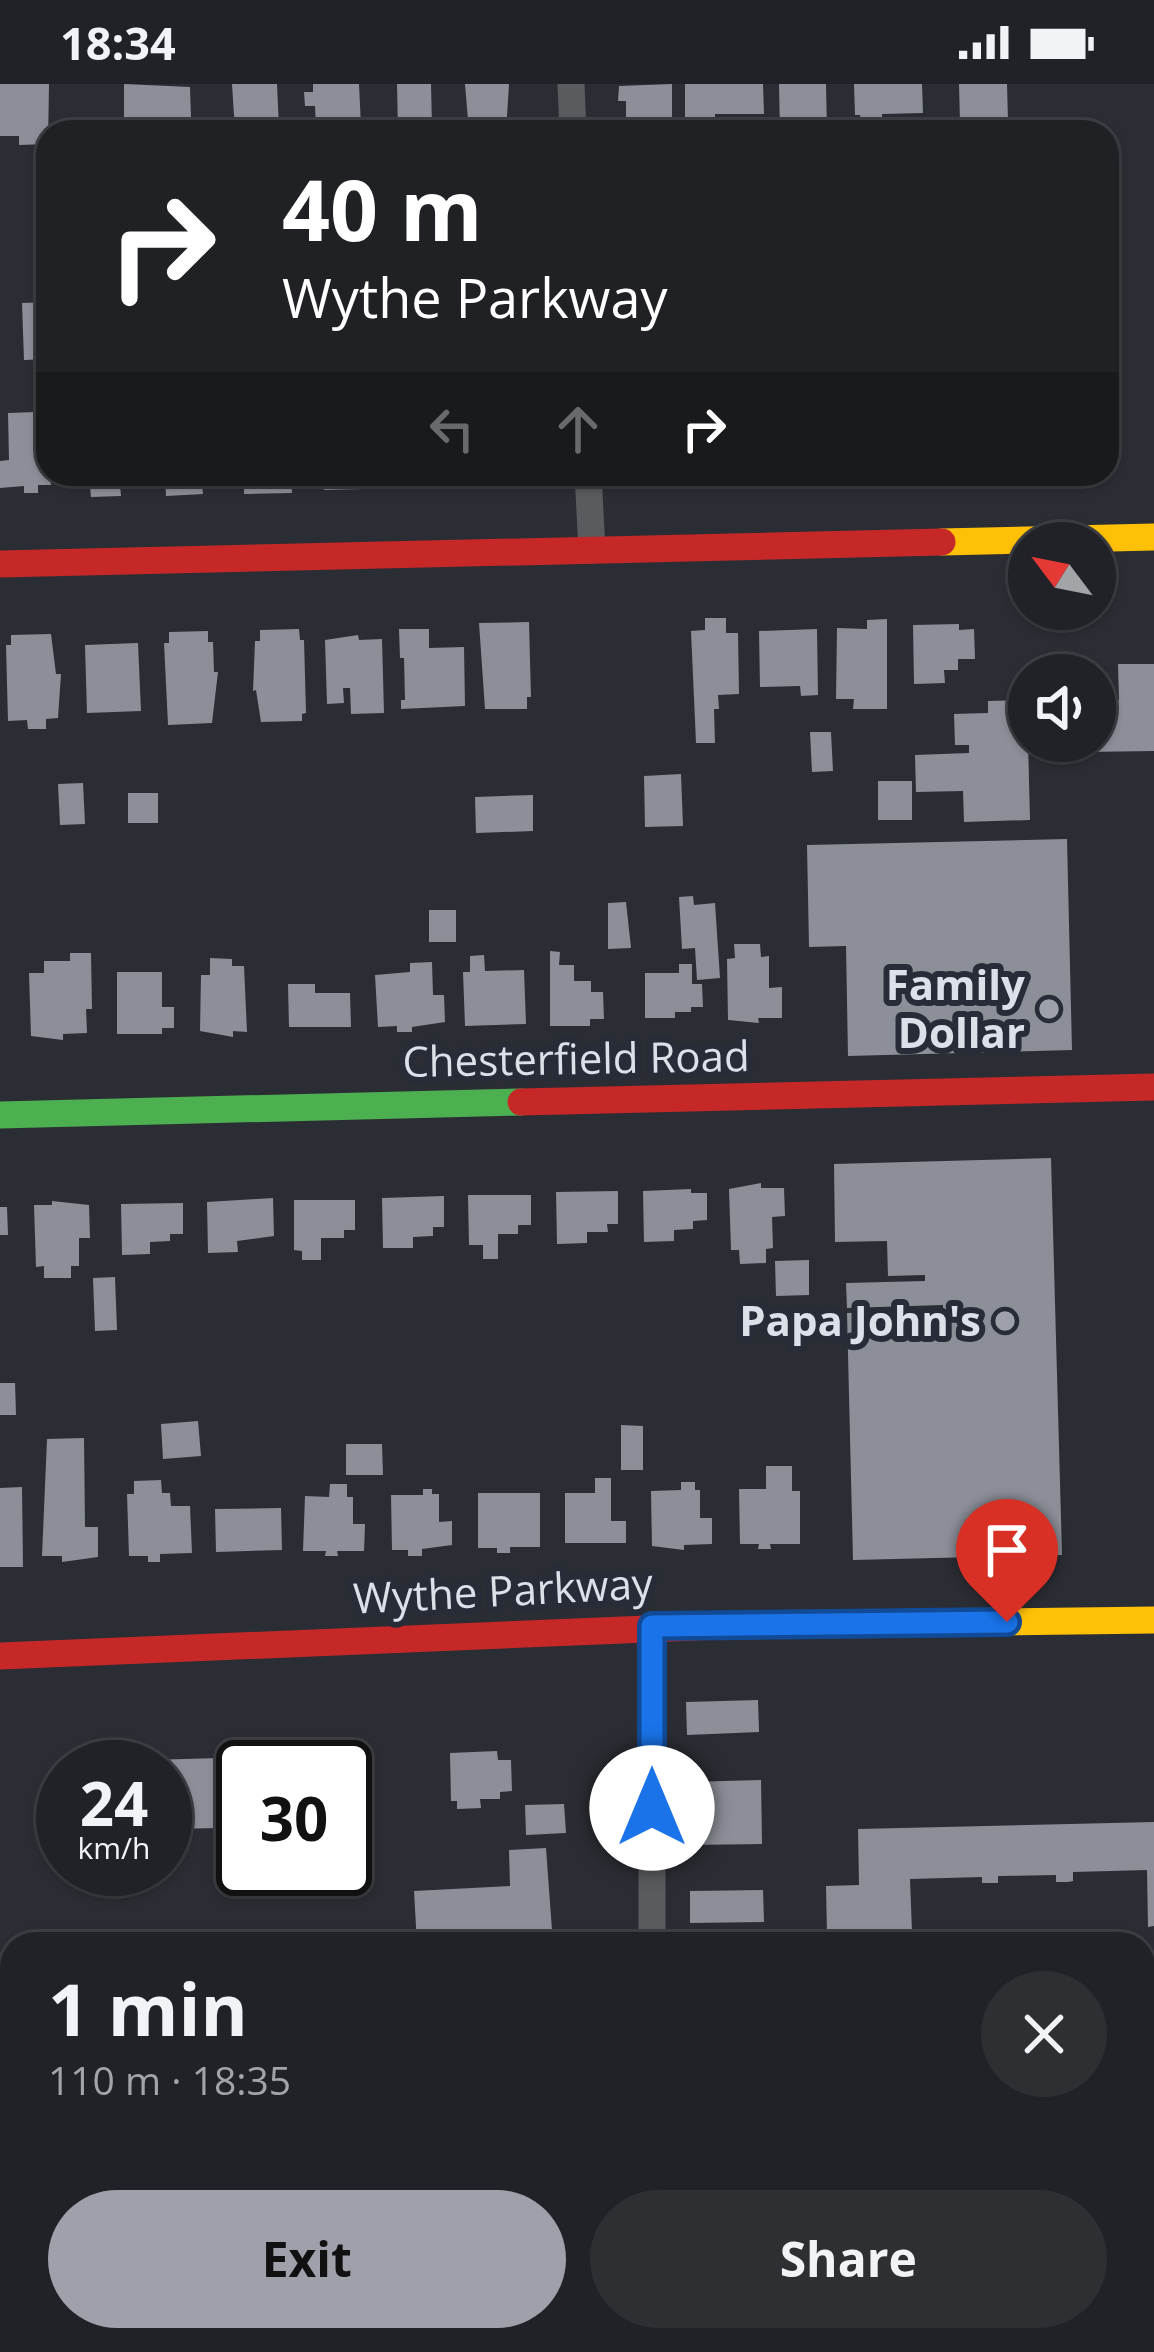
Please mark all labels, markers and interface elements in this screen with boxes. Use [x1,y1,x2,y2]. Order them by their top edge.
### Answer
text: 18:34 [60,12,176,73]
text: 40 m [282,151,482,266]
icon: right [84,168,240,324]
text: Wythe Parkway [282,260,667,334]
icon: left [419,396,485,462]
icon: ahead [545,396,611,462]
icon: right [671,396,737,462]
north arrow [1008,522,1116,630]
map controls [1008,522,1116,762]
button: sound [1008,654,1116,762]
place label: Family Dollar [886,955,1025,1060]
marker: Family Dollar [1036,996,1062,1022]
street label: Chesterfield Road [402,1026,750,1089]
place label: Papa John's [739,1291,981,1348]
marker: Papa John's [992,1308,1018,1334]
pin [956,1499,1058,1622]
icon: arrive [974,1517,1040,1583]
street label: Wythe Parkway [352,1553,655,1626]
speed limit sign: 30 [216,1740,372,1896]
position arrow [589,1745,715,1871]
text: 24 [80,1762,148,1844]
text: km/h [78,1827,150,1868]
text: 1 min [48,1959,248,2057]
button: close [981,1971,1107,2097]
text: 110 m · 18:35 [48,2053,291,2106]
button: Exit [48,2190,566,2328]
button: Share [590,2190,1107,2328]

